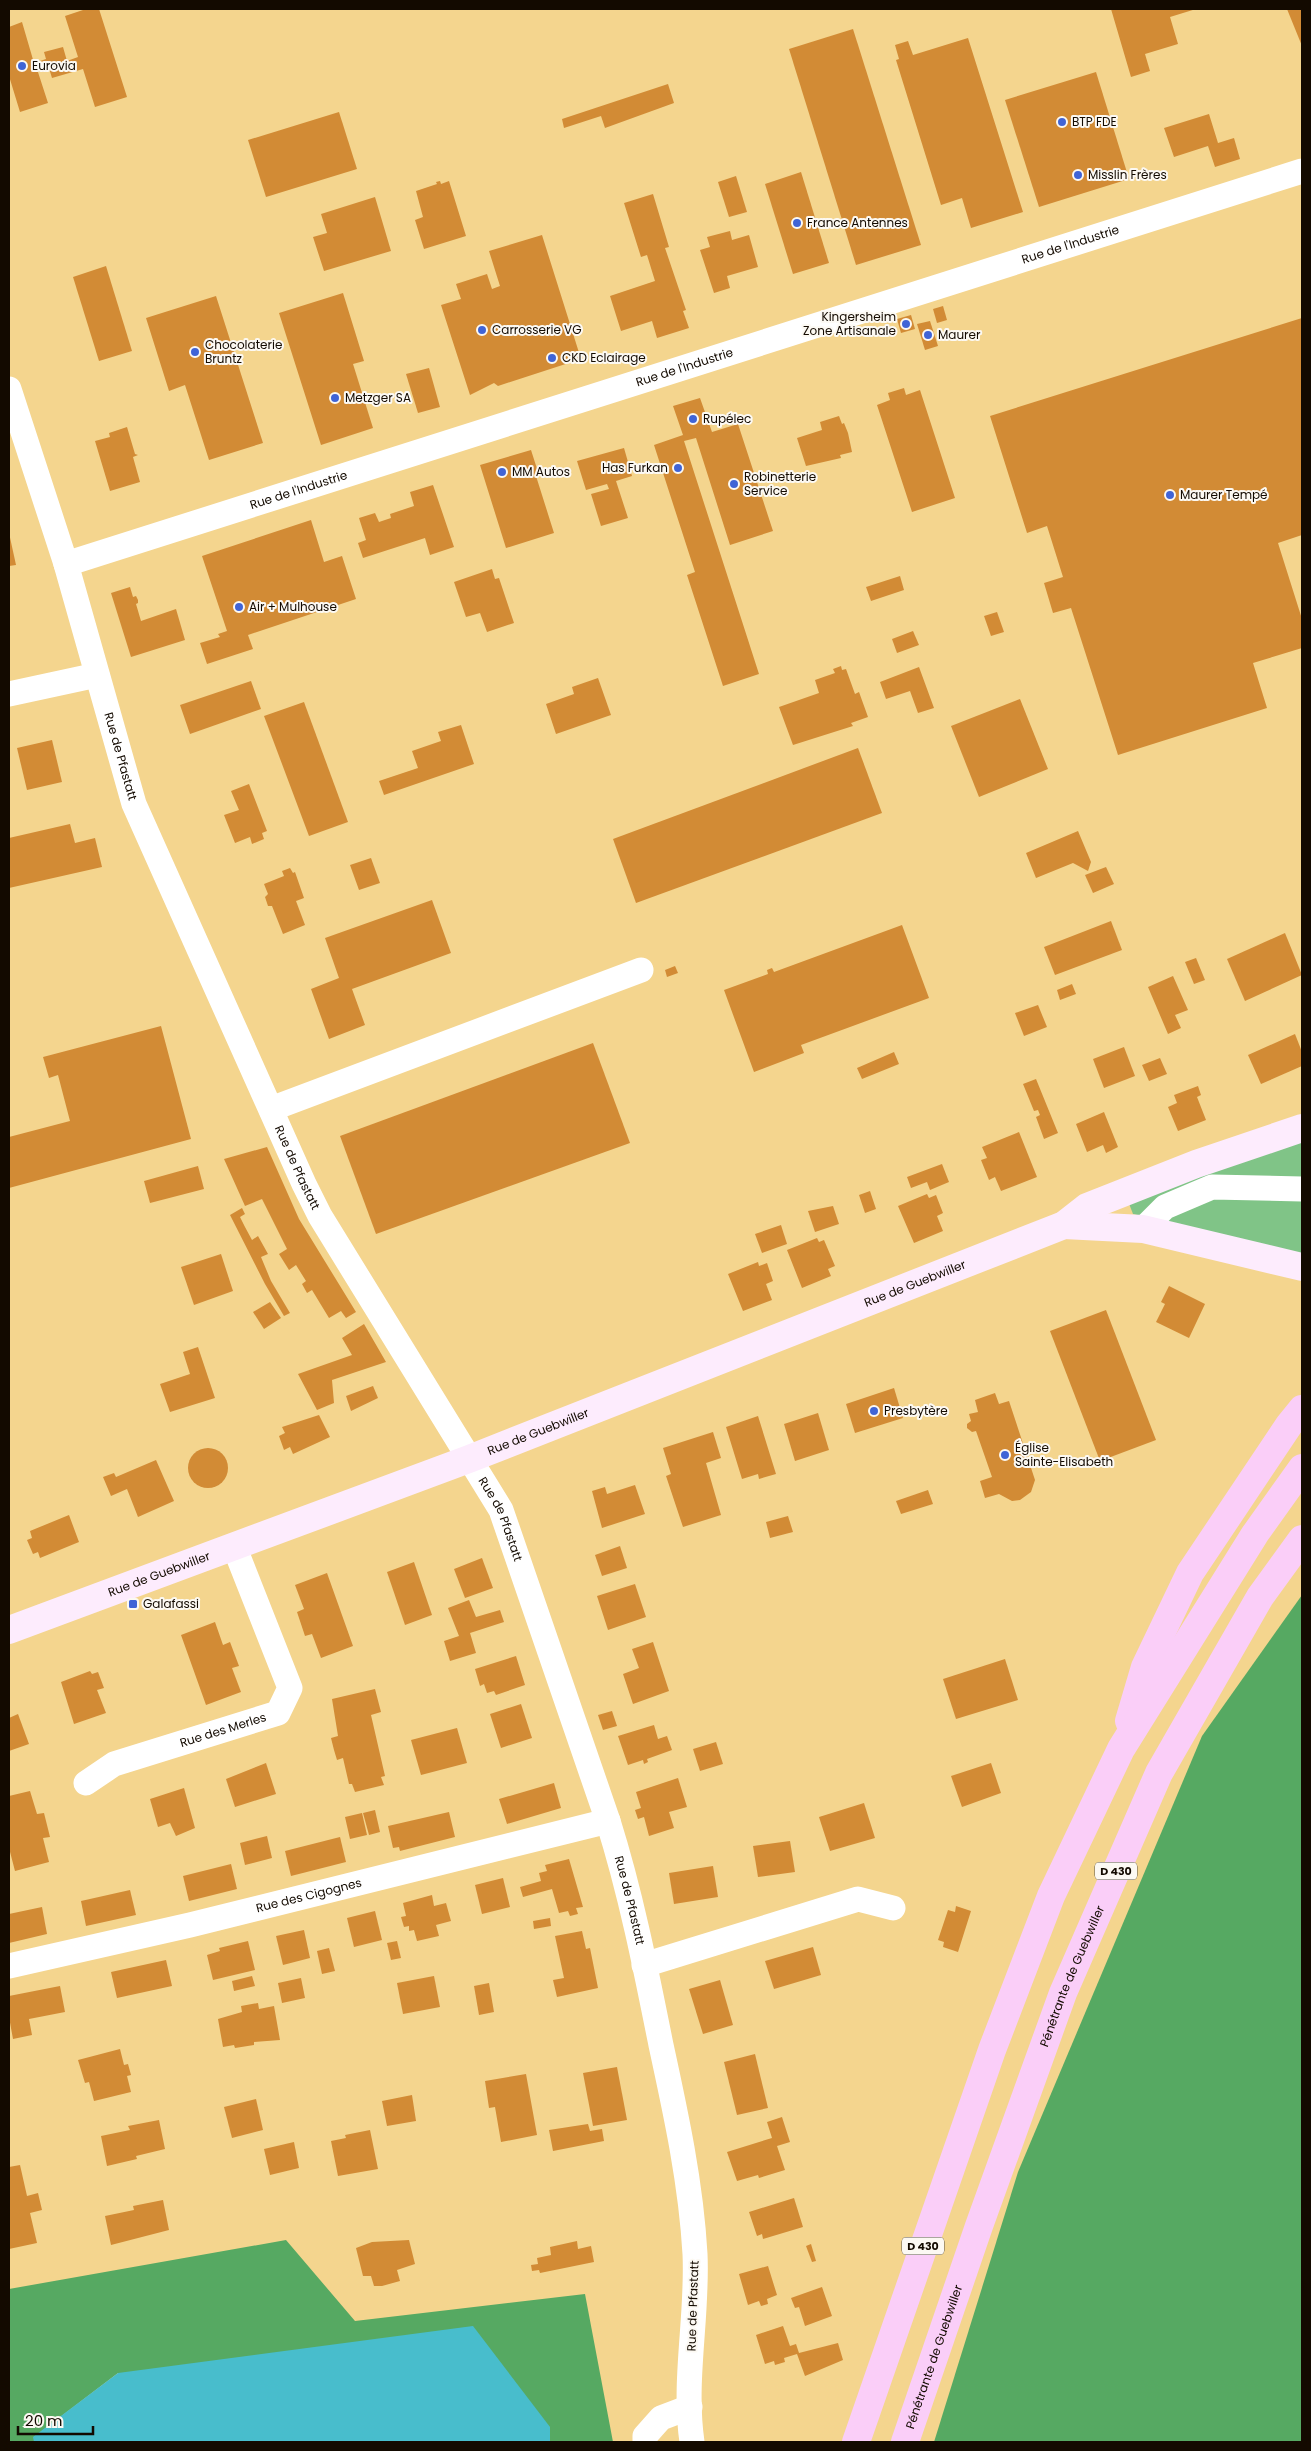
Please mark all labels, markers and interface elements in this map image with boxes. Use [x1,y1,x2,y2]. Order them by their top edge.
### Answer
place label: Eurovia [32,57,76,74]
marker: Eurovia [16,60,28,72]
place label: BTP FDE [1072,113,1117,130]
marker: BTP FDE [1056,116,1068,128]
place label: Misslin Frères [1088,166,1167,183]
marker: Misslin Frères [1072,169,1084,181]
place label: France Antennes [807,214,908,231]
marker: France Antennes [791,217,803,229]
street label: Rue de l'Industrie [1019,221,1121,268]
place label: Kingersheim Zone Artisanale [803,308,896,339]
marker: Kingersheim Zone Artisanale [900,318,912,330]
place label: Carrosserie VG [492,321,582,338]
marker: Carrosserie VG [476,324,488,336]
place label: Maurer [938,326,981,343]
marker: Maurer [922,329,934,341]
place label: Chocolaterie Bruntz [205,336,282,367]
street label: Rue de l'Industrie [633,343,735,390]
marker: Chocolaterie Bruntz [189,346,201,358]
place label: CKD Eclairage [562,349,646,366]
marker: CKD Eclairage [546,352,558,364]
place label: Metzger SA [345,389,411,406]
marker: Metzger SA [329,392,341,404]
place label: Rupélec [703,410,751,427]
marker: Rupélec [687,413,699,425]
place label: Has Furkan [602,459,668,476]
marker: Has Furkan [672,462,684,474]
place label: MM Autos [512,463,570,480]
street label: Rue de l'Industrie [248,466,349,513]
marker: MM Autos [496,466,508,478]
place label: Robinetterie Service [744,468,816,499]
marker: Robinetterie Service [728,478,740,490]
place label: Maurer Tempé [1180,486,1268,503]
marker: Maurer Tempé [1164,489,1176,501]
place label: Air + Mulhouse [249,598,337,615]
marker: Air + Mulhouse [233,601,245,613]
street label: Rue de Pfastatt [100,710,142,802]
street label: Rue de Pfastatt [271,1123,324,1212]
street label: Rue de Guebwiller [862,1255,969,1311]
place label: Presbytère [884,1402,948,1419]
street label: Rue de Guebwiller [485,1404,592,1459]
marker: Presbytère [868,1405,880,1417]
place label: Église Sainte-Elisabeth [1015,1439,1113,1470]
marker: Église Sainte-Elisabeth [999,1449,1011,1461]
street label: Rue de Pfastatt [475,1474,527,1563]
street label: Rue de Guebwiller [105,1547,213,1601]
place label: Galafassi [143,1595,199,1612]
marker: Galafassi [127,1598,139,1610]
street label: Rue des Merles [178,1708,268,1751]
street label: Rue de Pfastatt [611,1854,649,1946]
road number: D 430 [1095,1862,1137,1880]
street label: Rue des Cigognes [254,1874,363,1916]
street label: Pénétrante de Guebwiller [1035,1902,1108,2049]
road number: D 430 [902,2238,944,2254]
street label: Rue de Pfastatt [682,2260,703,2352]
street label: Pénétrante de Guebwiller [901,2282,966,2431]
scale bar [18,2404,92,2436]
text: 20 m [25,2410,63,2431]

